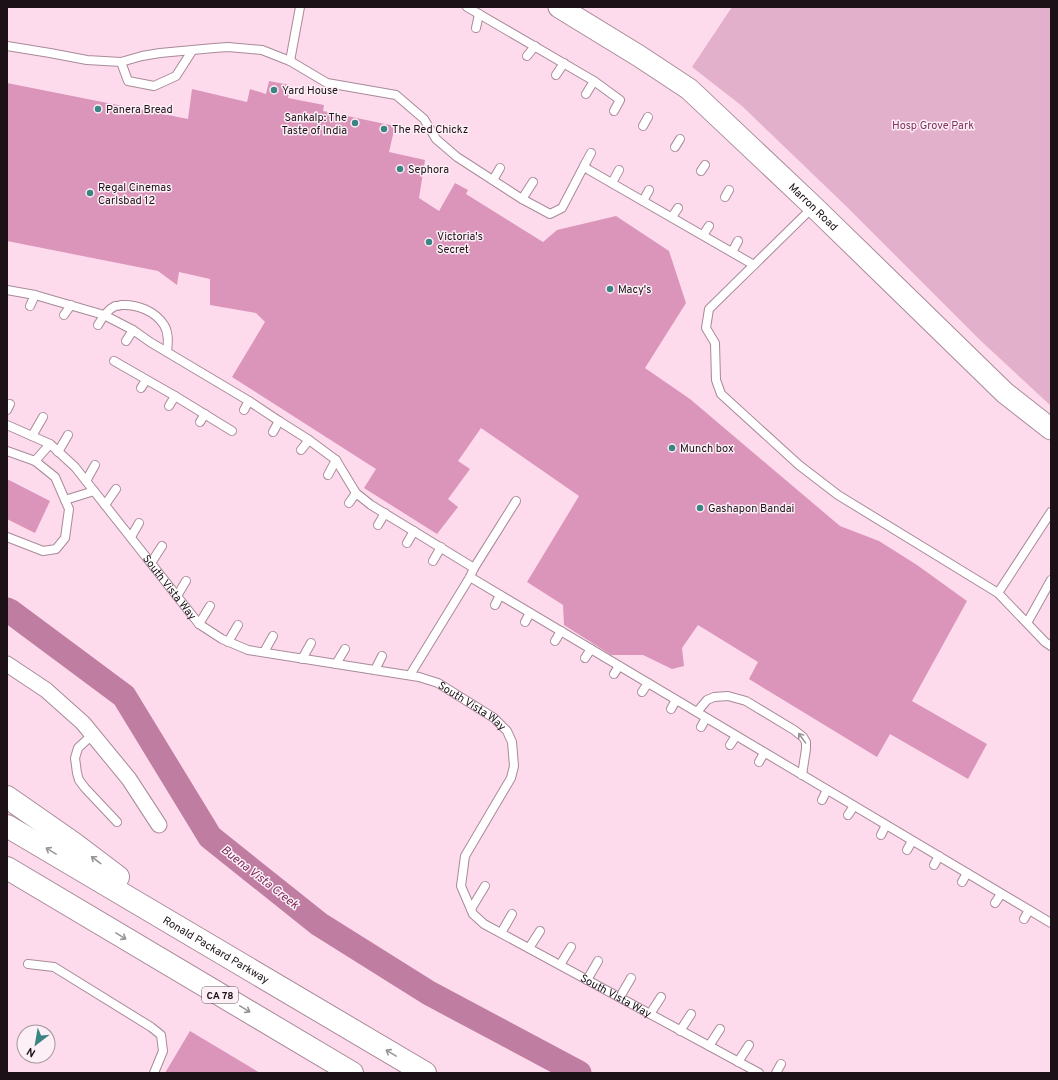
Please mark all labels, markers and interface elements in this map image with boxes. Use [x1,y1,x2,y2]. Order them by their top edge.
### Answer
place label: Yard House [282,84,338,98]
marker: Yard House [269,85,279,95]
place label: Panera Bread [106,103,173,117]
marker: Panera Bread [93,104,103,114]
place label: Sankalp: The Taste of India [281,111,347,138]
marker: Sankalp: The Taste of India [350,118,360,128]
park label: Hosp Grove Park [892,119,974,133]
place label: The Red Chickz [392,123,468,137]
marker: The Red Chickz [379,124,389,134]
place label: Sephora [408,163,449,177]
marker: Sephora [395,164,405,174]
place label: Regal Cinemas Carlsbad 12 [98,181,171,208]
street label: Marron Road [785,181,840,234]
marker: Regal Cinemas Carlsbad 12 [85,188,95,198]
place label: Victoria's Secret [437,230,483,257]
marker: Victoria's Secret [424,237,434,247]
place label: Macy's [618,283,651,297]
marker: Macy's [605,284,615,294]
place label: Munch box [680,442,734,456]
marker: Munch box [667,443,677,453]
place label: Gashapon Bandai [708,502,794,516]
marker: Gashapon Bandai [695,503,705,513]
street label: South Vista Way [139,552,199,623]
street label: South Vista Way [435,679,509,734]
one-way arrow [798,732,806,743]
water label: Buena Vista Creek [217,842,302,914]
one-way arrow [45,847,57,855]
one-way arrow [91,856,102,864]
street label: Ronald Packard Parkway [160,914,272,987]
one-way arrow [115,932,126,940]
street label: South Vista Way [577,971,654,1021]
road number: CA 78 [202,987,238,1003]
one-way arrow [239,1006,251,1014]
north arrow [16,1024,56,1064]
text: N [24,1044,38,1060]
one-way arrow [385,1049,397,1057]

